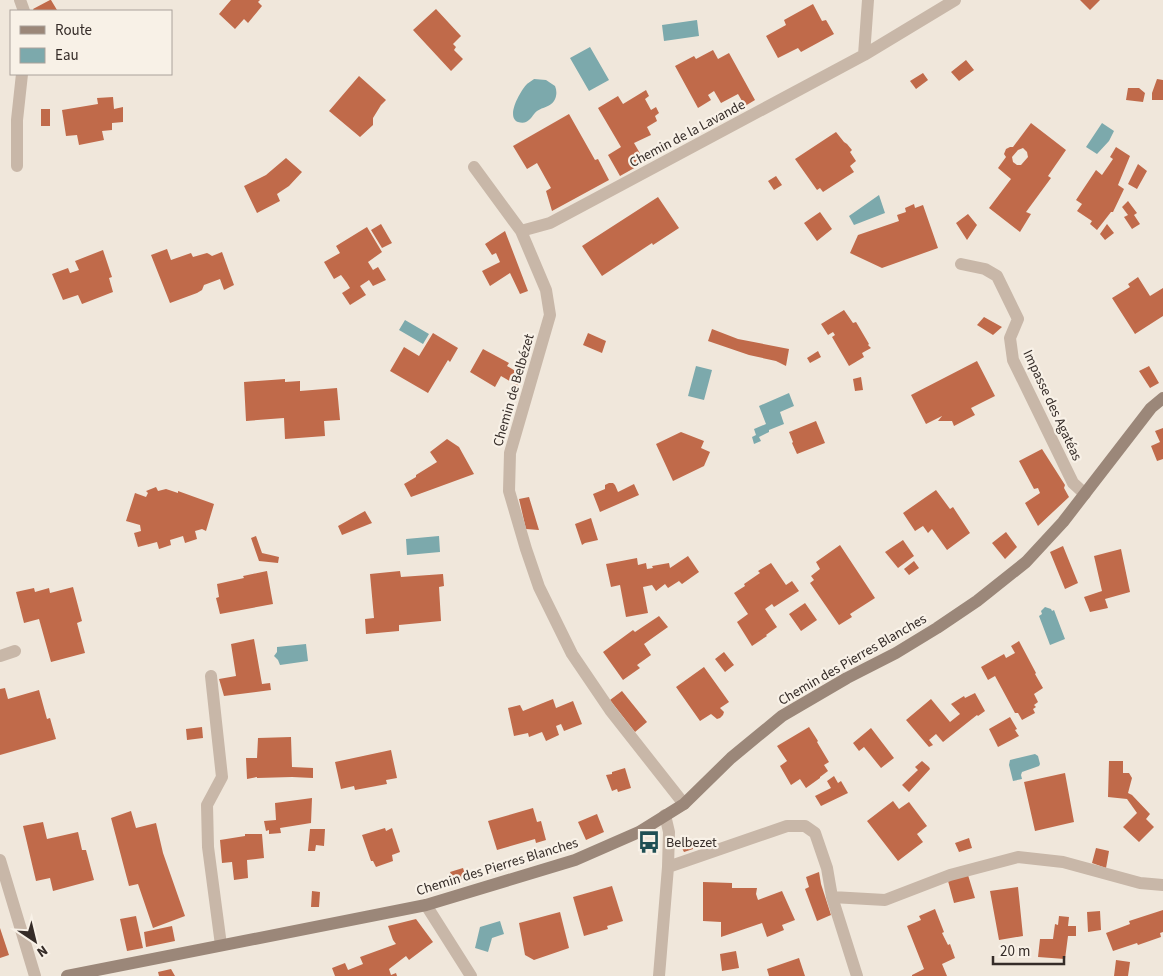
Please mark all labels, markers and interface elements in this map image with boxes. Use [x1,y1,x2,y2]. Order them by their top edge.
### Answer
legend [10,10,172,75]
text: Route [55,20,92,41]
text: Eau [55,45,79,66]
street label: Chemin de la Lavande [626,95,749,173]
street label: Chemin de Belbézet [488,331,540,449]
street label: Impasse des Agatéas [1018,347,1087,464]
street label: Chemin des Pierres Blanches [775,609,930,711]
bus stop icon: Belbezet [636,829,662,855]
street label: Chemin des Pierres Blanches [414,833,581,901]
place label: Belbezet [666,833,717,853]
north arrow [10,916,60,966]
scale bar [993,934,1064,966]
text: N [32,940,51,962]
text: 20 m [1000,941,1030,962]

